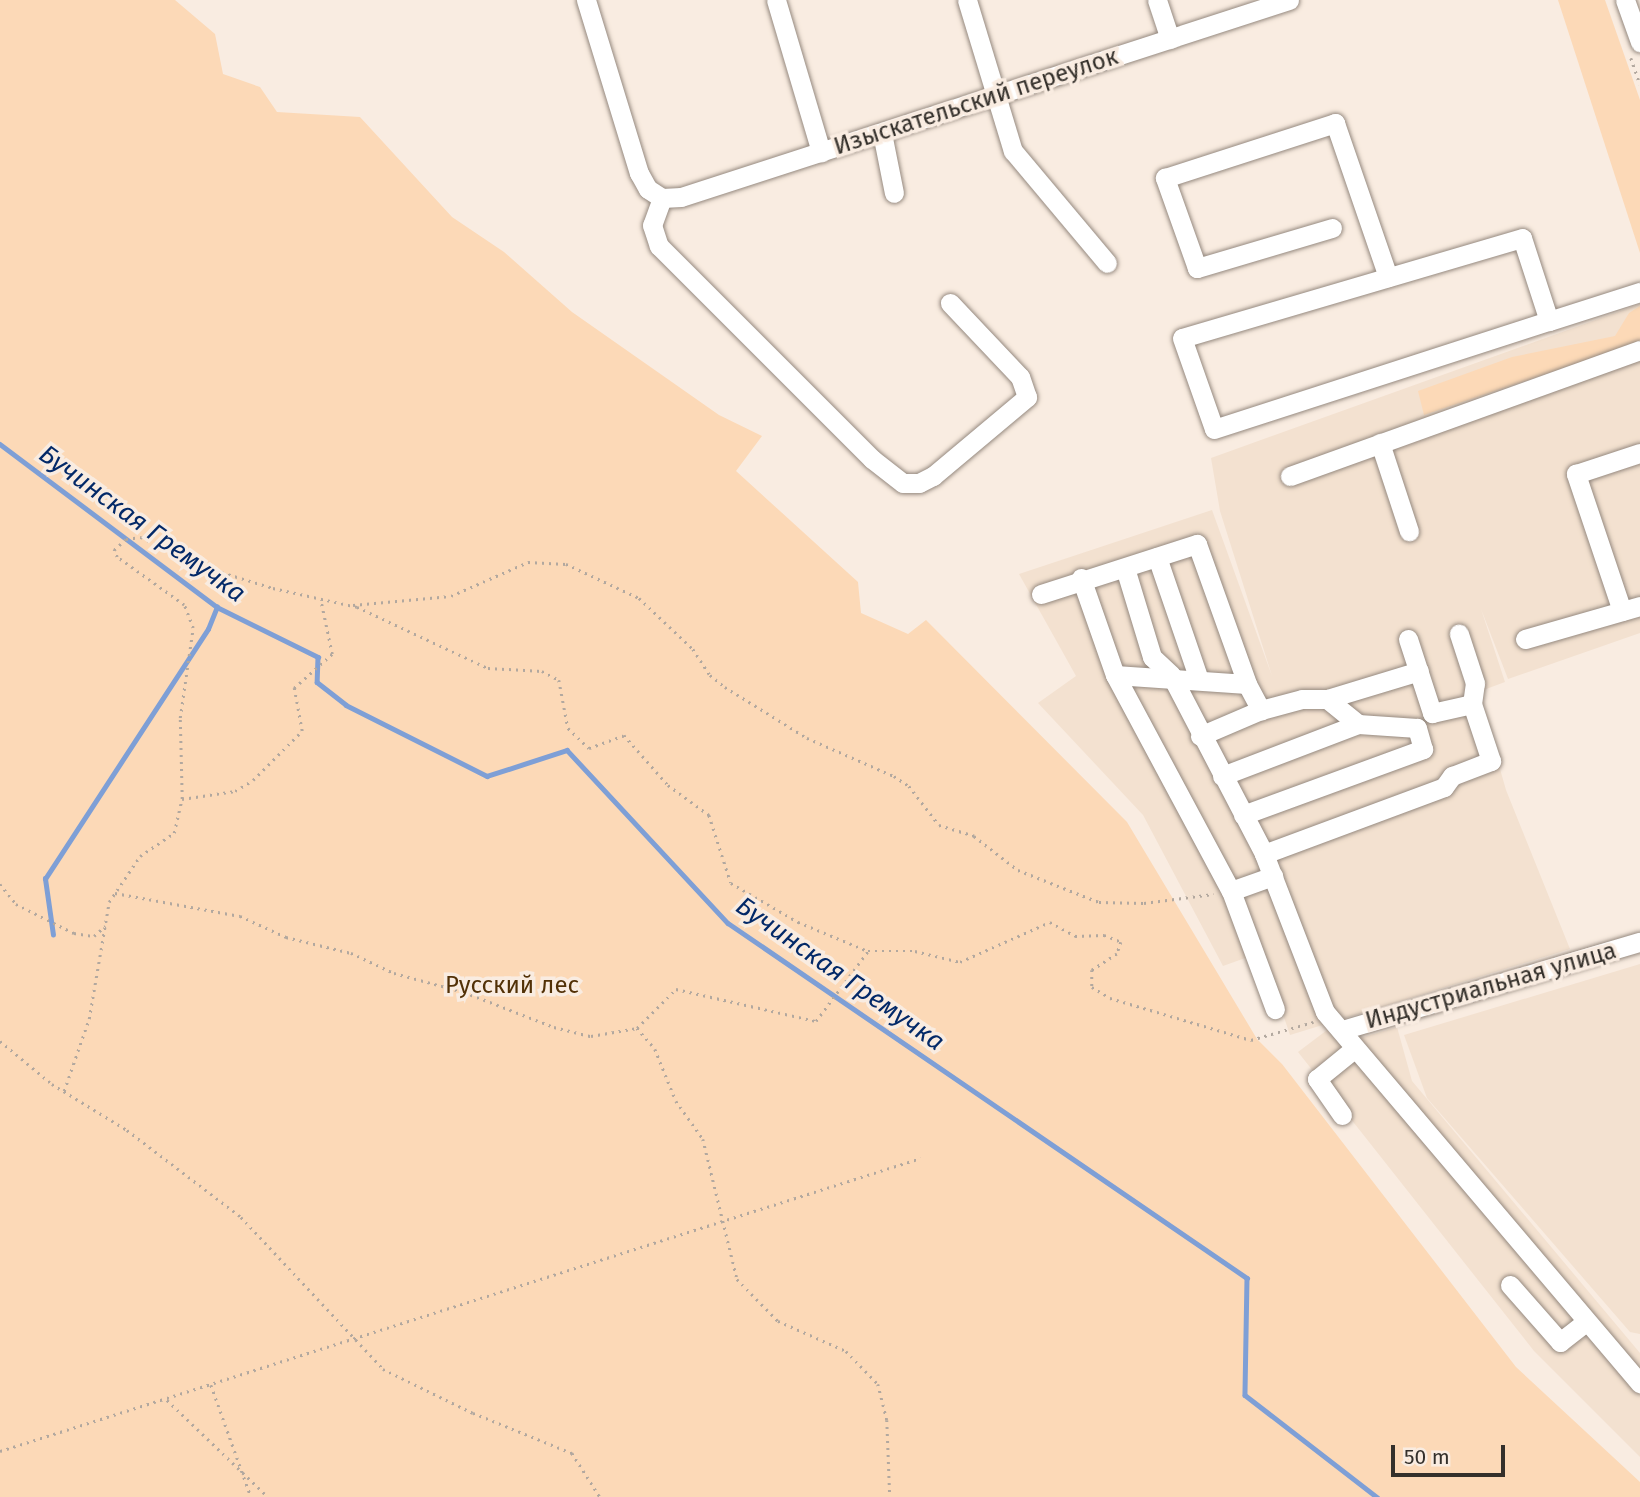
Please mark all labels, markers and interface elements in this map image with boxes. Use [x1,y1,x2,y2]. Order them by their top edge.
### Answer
street label: Изыскательский переулок [830,42,1122,162]
water label: Бучинская Гремучка [33,439,251,609]
water label: Бучинская Гремучка [730,890,950,1058]
street label: Индустриальная улица [1362,936,1620,1036]
park label: Русский лес [445,972,579,1000]
scale bar [1395,1430,1509,1474]
text: 50 m [1404,1444,1450,1470]

